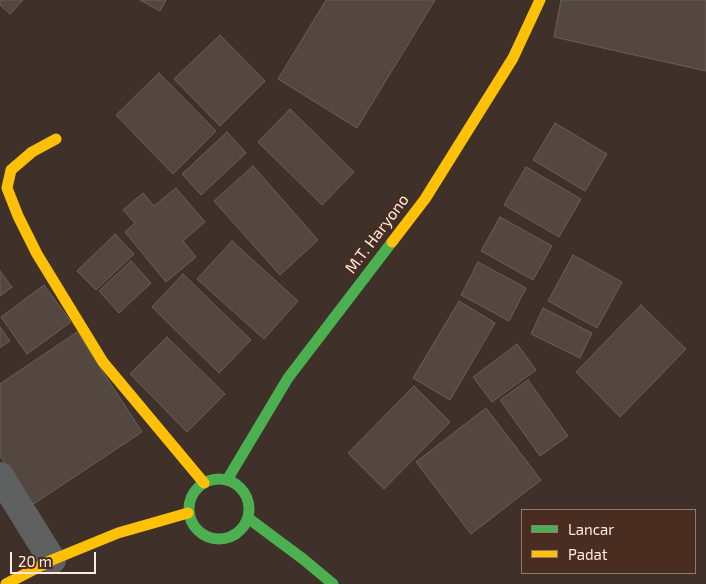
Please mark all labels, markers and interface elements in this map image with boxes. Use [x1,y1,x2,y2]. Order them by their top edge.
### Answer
street label: M.T. Haryono [341,191,413,277]
legend [521,509,696,574]
text: Lancar [568,520,614,538]
scale bar [12,542,99,574]
text: Padat [568,545,608,563]
text: 20 m [18,552,52,570]

